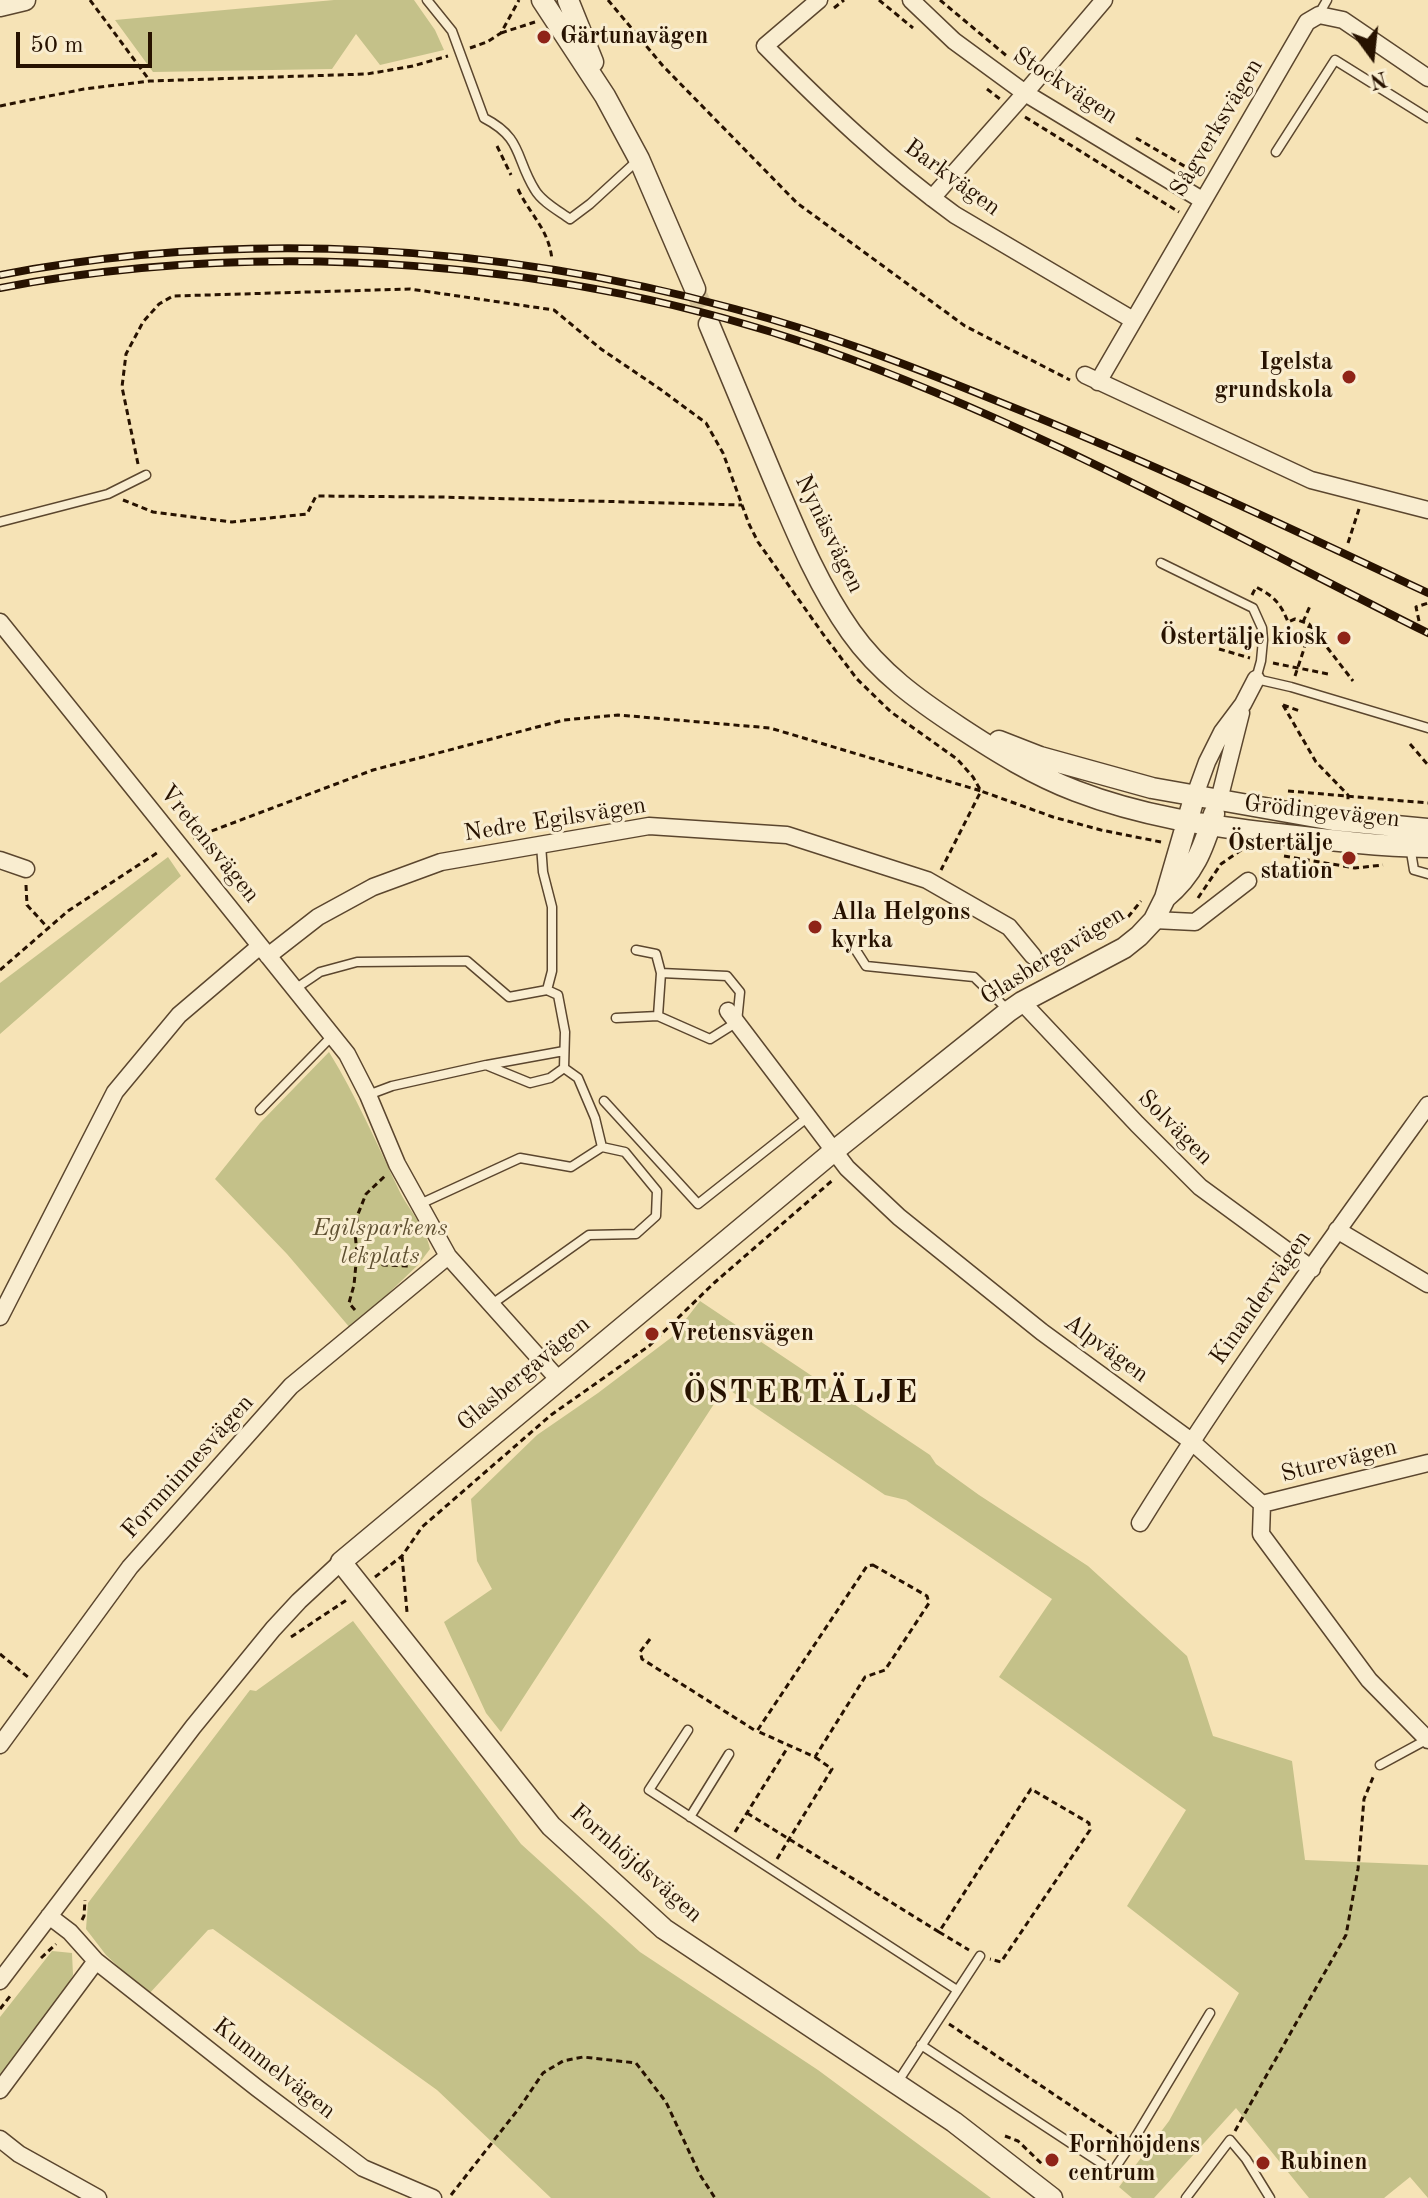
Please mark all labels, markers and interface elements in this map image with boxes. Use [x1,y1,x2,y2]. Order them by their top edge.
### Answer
scale bar [20,16,156,66]
north arrow [1332,16,1412,96]
place label: Gärtunavägen [560,23,708,51]
marker: Gärtunavägen [535,28,553,46]
text: 50 m [30,34,84,58]
street label: Stockvägen [1007,41,1123,131]
street label: Sågverksvägen [1164,53,1270,203]
text: N [1367,66,1389,92]
street label: Barkvägen [898,133,1006,223]
place label: Igelsta grundskola [1214,349,1333,405]
marker: Igelsta grundskola [1340,368,1358,386]
street label: Nynäsvägen [788,470,870,598]
place label: Östertälje kiosk [1160,624,1328,652]
marker: Östertälje kiosk [1335,629,1353,647]
street label: Vretensvägen [153,779,265,909]
street label: Grödingevägen [1243,789,1401,835]
street label: Nedre Egilsvägen [462,791,648,849]
place label: Östertälje station [1228,830,1333,886]
marker: Östertälje station [1340,849,1358,867]
place label: Alla Helgons kyrka [831,899,970,955]
street label: Glasbergavägen [975,900,1131,1012]
marker: Alla Helgons kyrka [806,918,824,936]
street label: Solvägen [1131,1084,1219,1172]
park label: Egilsparkens lekplats [313,1215,447,1271]
street label: Kinandervägen [1204,1225,1318,1371]
street label: Alpvägen [1058,1309,1154,1389]
street label: Glasbergavägen [452,1310,596,1438]
place label: Vretensvägen [668,1320,814,1348]
marker: Vretensvägen [643,1325,661,1343]
district label: ÖSTERTÄLJE [683,1375,919,1413]
street label: Fornminnesvägen [116,1389,260,1545]
street label: Sturevägen [1278,1433,1400,1489]
street label: Fornhöjdsvägen [564,1799,708,1929]
street label: Kummelvägen [207,2012,341,2126]
place label: Fornhöjdens centrum [1068,2132,1200,2188]
place label: Rubinen [1279,2149,1368,2177]
marker: Fornhöjdens centrum [1043,2151,1061,2169]
marker: Rubinen [1254,2154,1272,2172]

